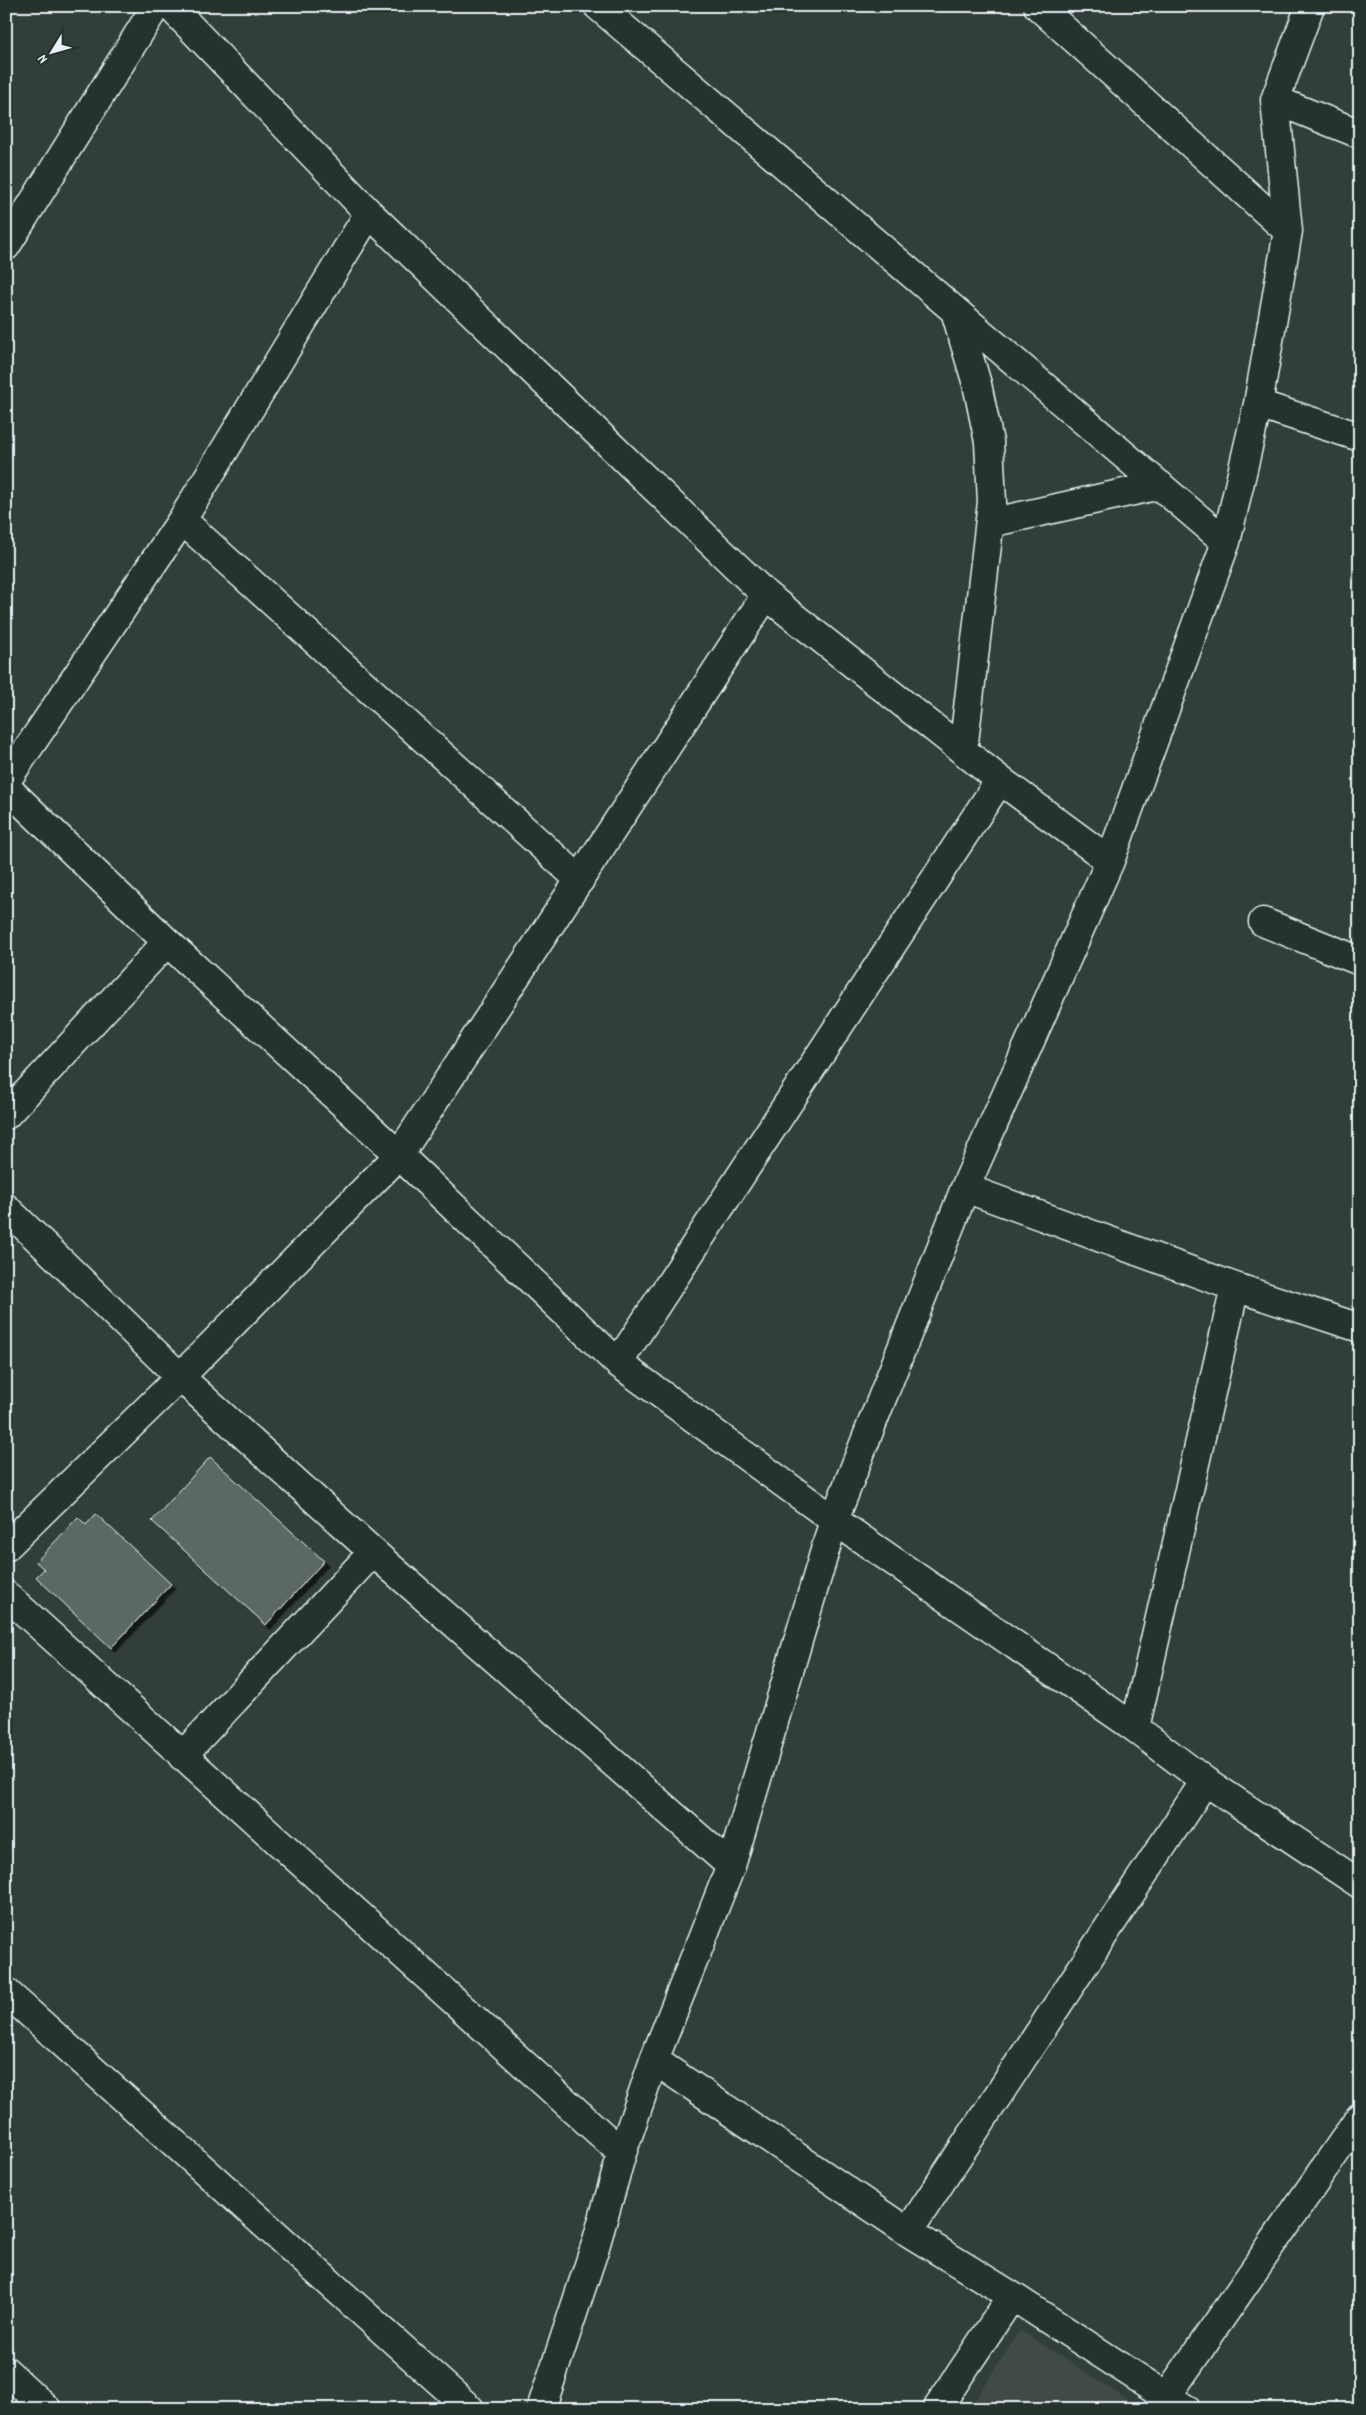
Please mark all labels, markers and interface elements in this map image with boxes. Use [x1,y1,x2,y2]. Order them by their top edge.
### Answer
north arrow [28,28,78,78]
text: N [33,50,53,67]

